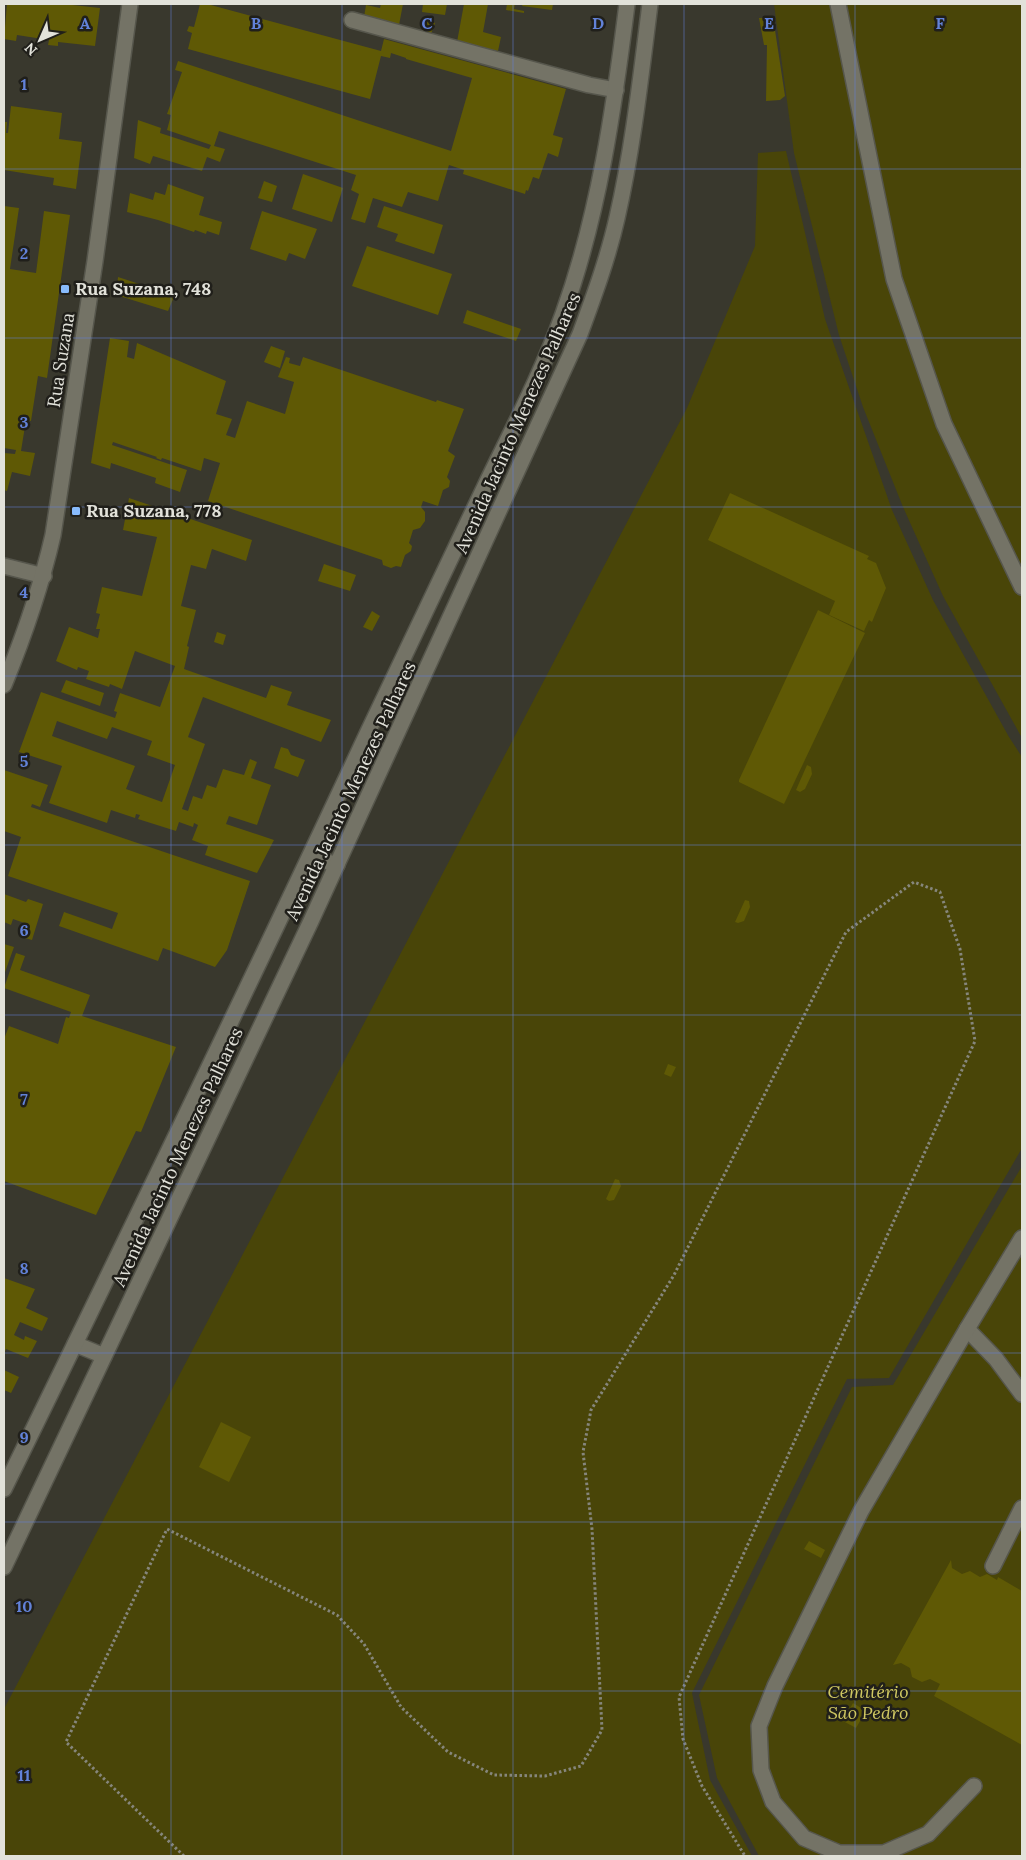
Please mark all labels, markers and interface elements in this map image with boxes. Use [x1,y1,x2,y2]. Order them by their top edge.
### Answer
text: A [80,13,91,33]
text: B [251,13,262,33]
text: C [421,13,433,33]
text: D [592,13,604,33]
text: E [764,13,774,33]
text: F [935,13,945,33]
north arrow [15,15,65,65]
text: N [20,39,41,59]
text: 1 [21,74,27,94]
text: 2 [20,243,28,263]
place label: Rua Suzana, 748 [75,277,211,300]
marker: Rua Suzana, 748 [59,283,71,295]
street label: Avenida Jacinto Menezes Palhares [449,289,586,558]
street label: Rua Suzana [42,311,79,409]
text: 3 [20,412,29,432]
place label: Rua Suzana, 778 [86,499,222,522]
marker: Rua Suzana, 778 [70,505,82,517]
text: 4 [20,582,29,602]
street label: Avenida Jacinto Menezes Palhares [280,658,421,925]
text: 5 [20,751,29,771]
text: 6 [19,920,29,940]
street label: Avenida Jacinto Menezes Palhares [107,1024,248,1291]
text: 7 [20,1089,28,1109]
text: 8 [19,1258,29,1278]
text: 9 [19,1427,29,1447]
text: 10 [16,1596,32,1616]
park label: Cemitério São Pedro [827,1680,909,1724]
text: 11 [18,1765,31,1785]

